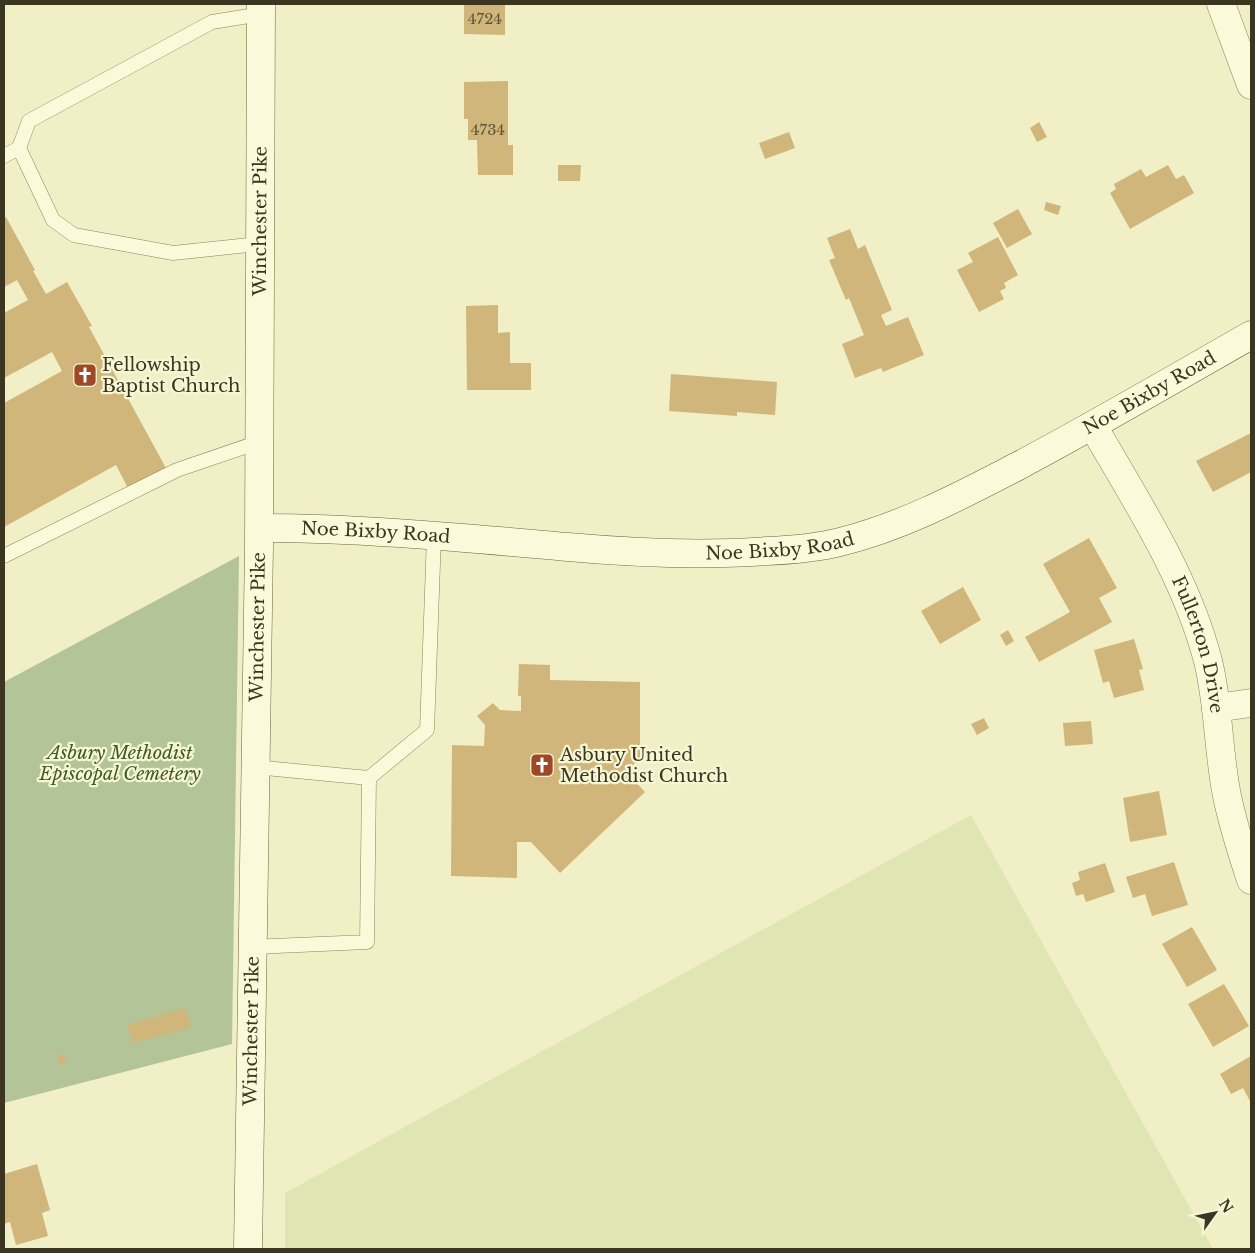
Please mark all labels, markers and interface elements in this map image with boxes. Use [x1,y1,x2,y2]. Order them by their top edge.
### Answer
house number: 4724 [468,9,502,28]
house number: 4734 [471,120,505,139]
street label: Winchester Pike [249,146,271,297]
street label: Noe Bixby Road [1079,346,1220,439]
place label: Fellowship Baptist Church [102,354,240,397]
church icon: Fellowship Baptist Church [72,362,98,388]
street label: Noe Bixby Road [301,517,451,548]
street label: Noe Bixby Road [705,528,857,565]
street label: Winchester Pike [246,552,270,703]
street label: Fullerton Drive [1167,572,1228,714]
park label: Asbury Methodist Episcopal Cemetery [38,742,201,785]
place label: Asbury United Methodist Church [559,744,728,787]
church icon: Asbury United Methodist Church [529,752,555,778]
street label: Winchester Pike [239,956,264,1107]
north arrow [1190,1188,1240,1238]
text: N [1215,1195,1237,1216]

